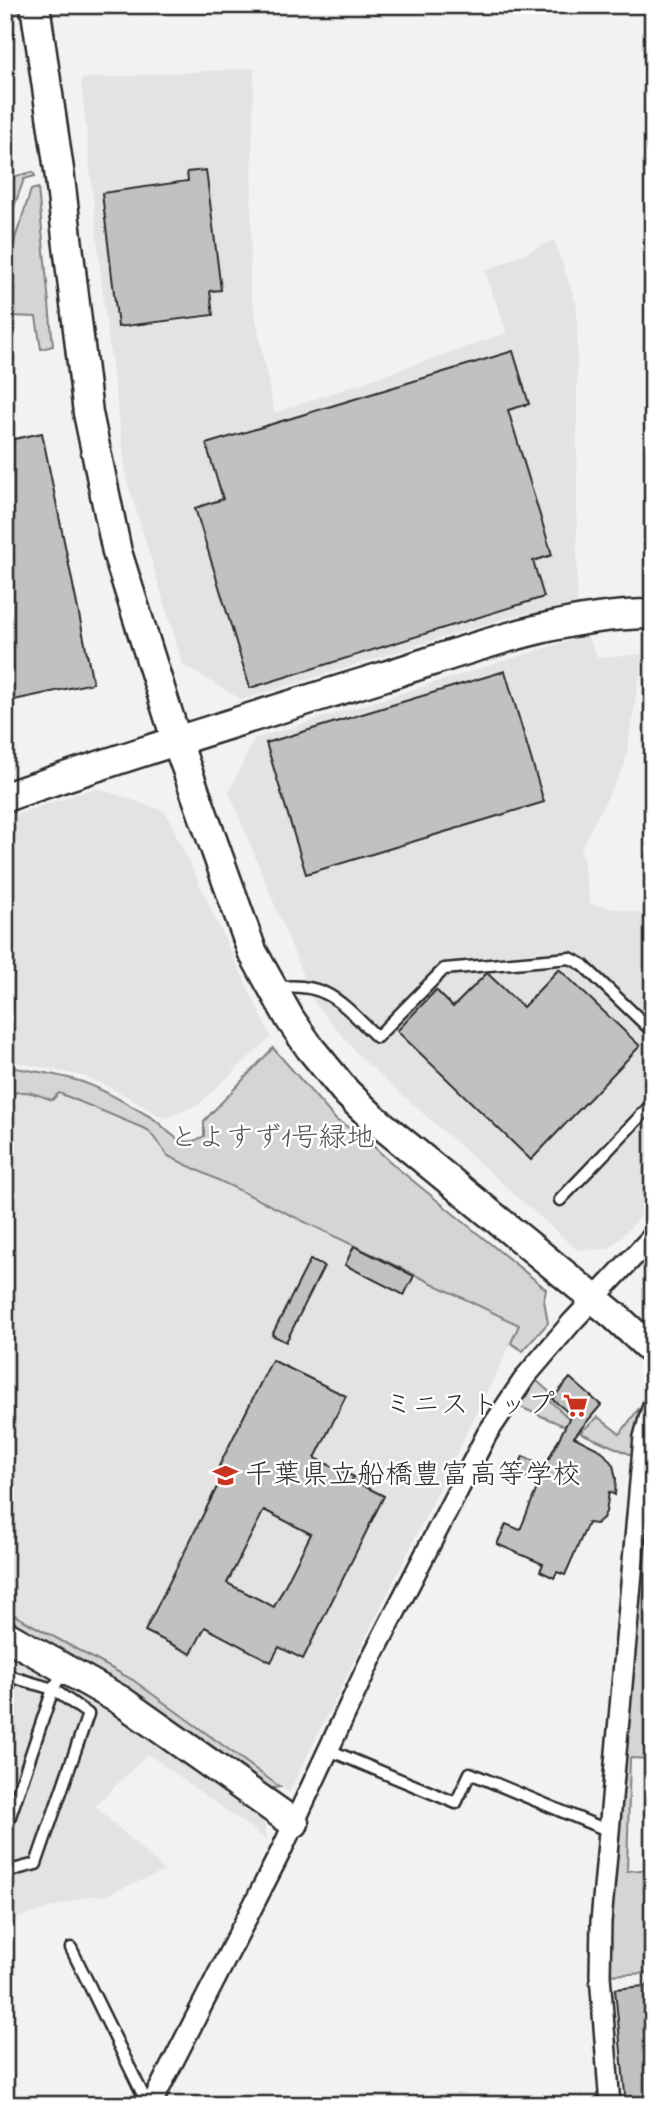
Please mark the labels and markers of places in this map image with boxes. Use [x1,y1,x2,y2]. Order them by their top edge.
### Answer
place label: ミニストップ [384,1386,555,1427]
supermarket icon: ミニストップ [561,1392,589,1420]
place label: 千葉県立船橋豊富高等学校 [245,1456,581,1497]
school or university icon: 千葉県立船橋豊富高等学校 [211,1462,239,1490]

